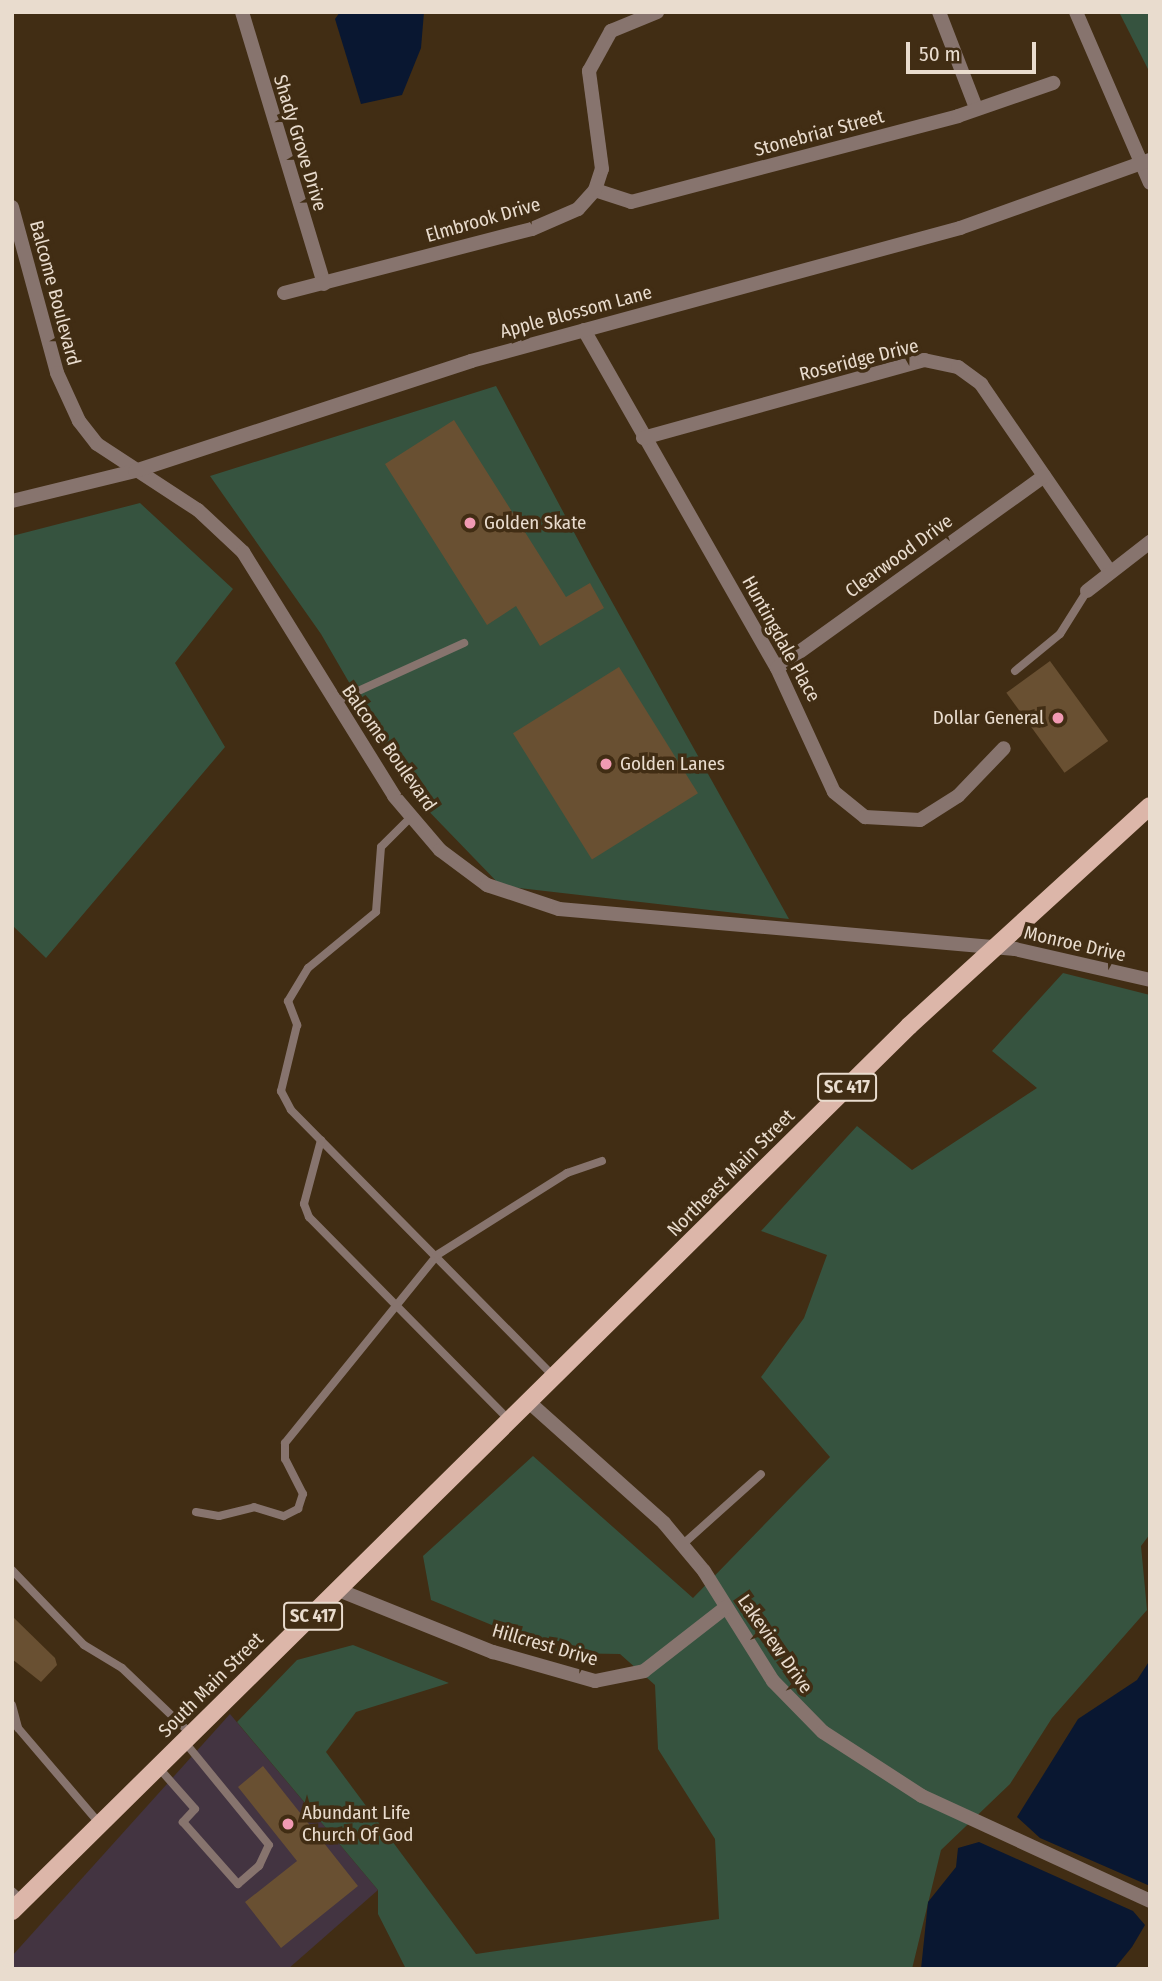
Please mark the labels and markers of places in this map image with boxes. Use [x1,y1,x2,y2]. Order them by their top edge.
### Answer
place label: Golden Skate [484,512,586,534]
marker: Golden Skate [462,515,478,531]
place label: Dollar General [933,707,1044,729]
marker: Dollar General [1050,710,1066,726]
place label: Golden Lanes [620,753,725,775]
marker: Golden Lanes [598,756,614,772]
place label: Abundant Life Church Of God [302,1802,413,1846]
marker: Abundant Life Church Of God [280,1816,296,1832]

